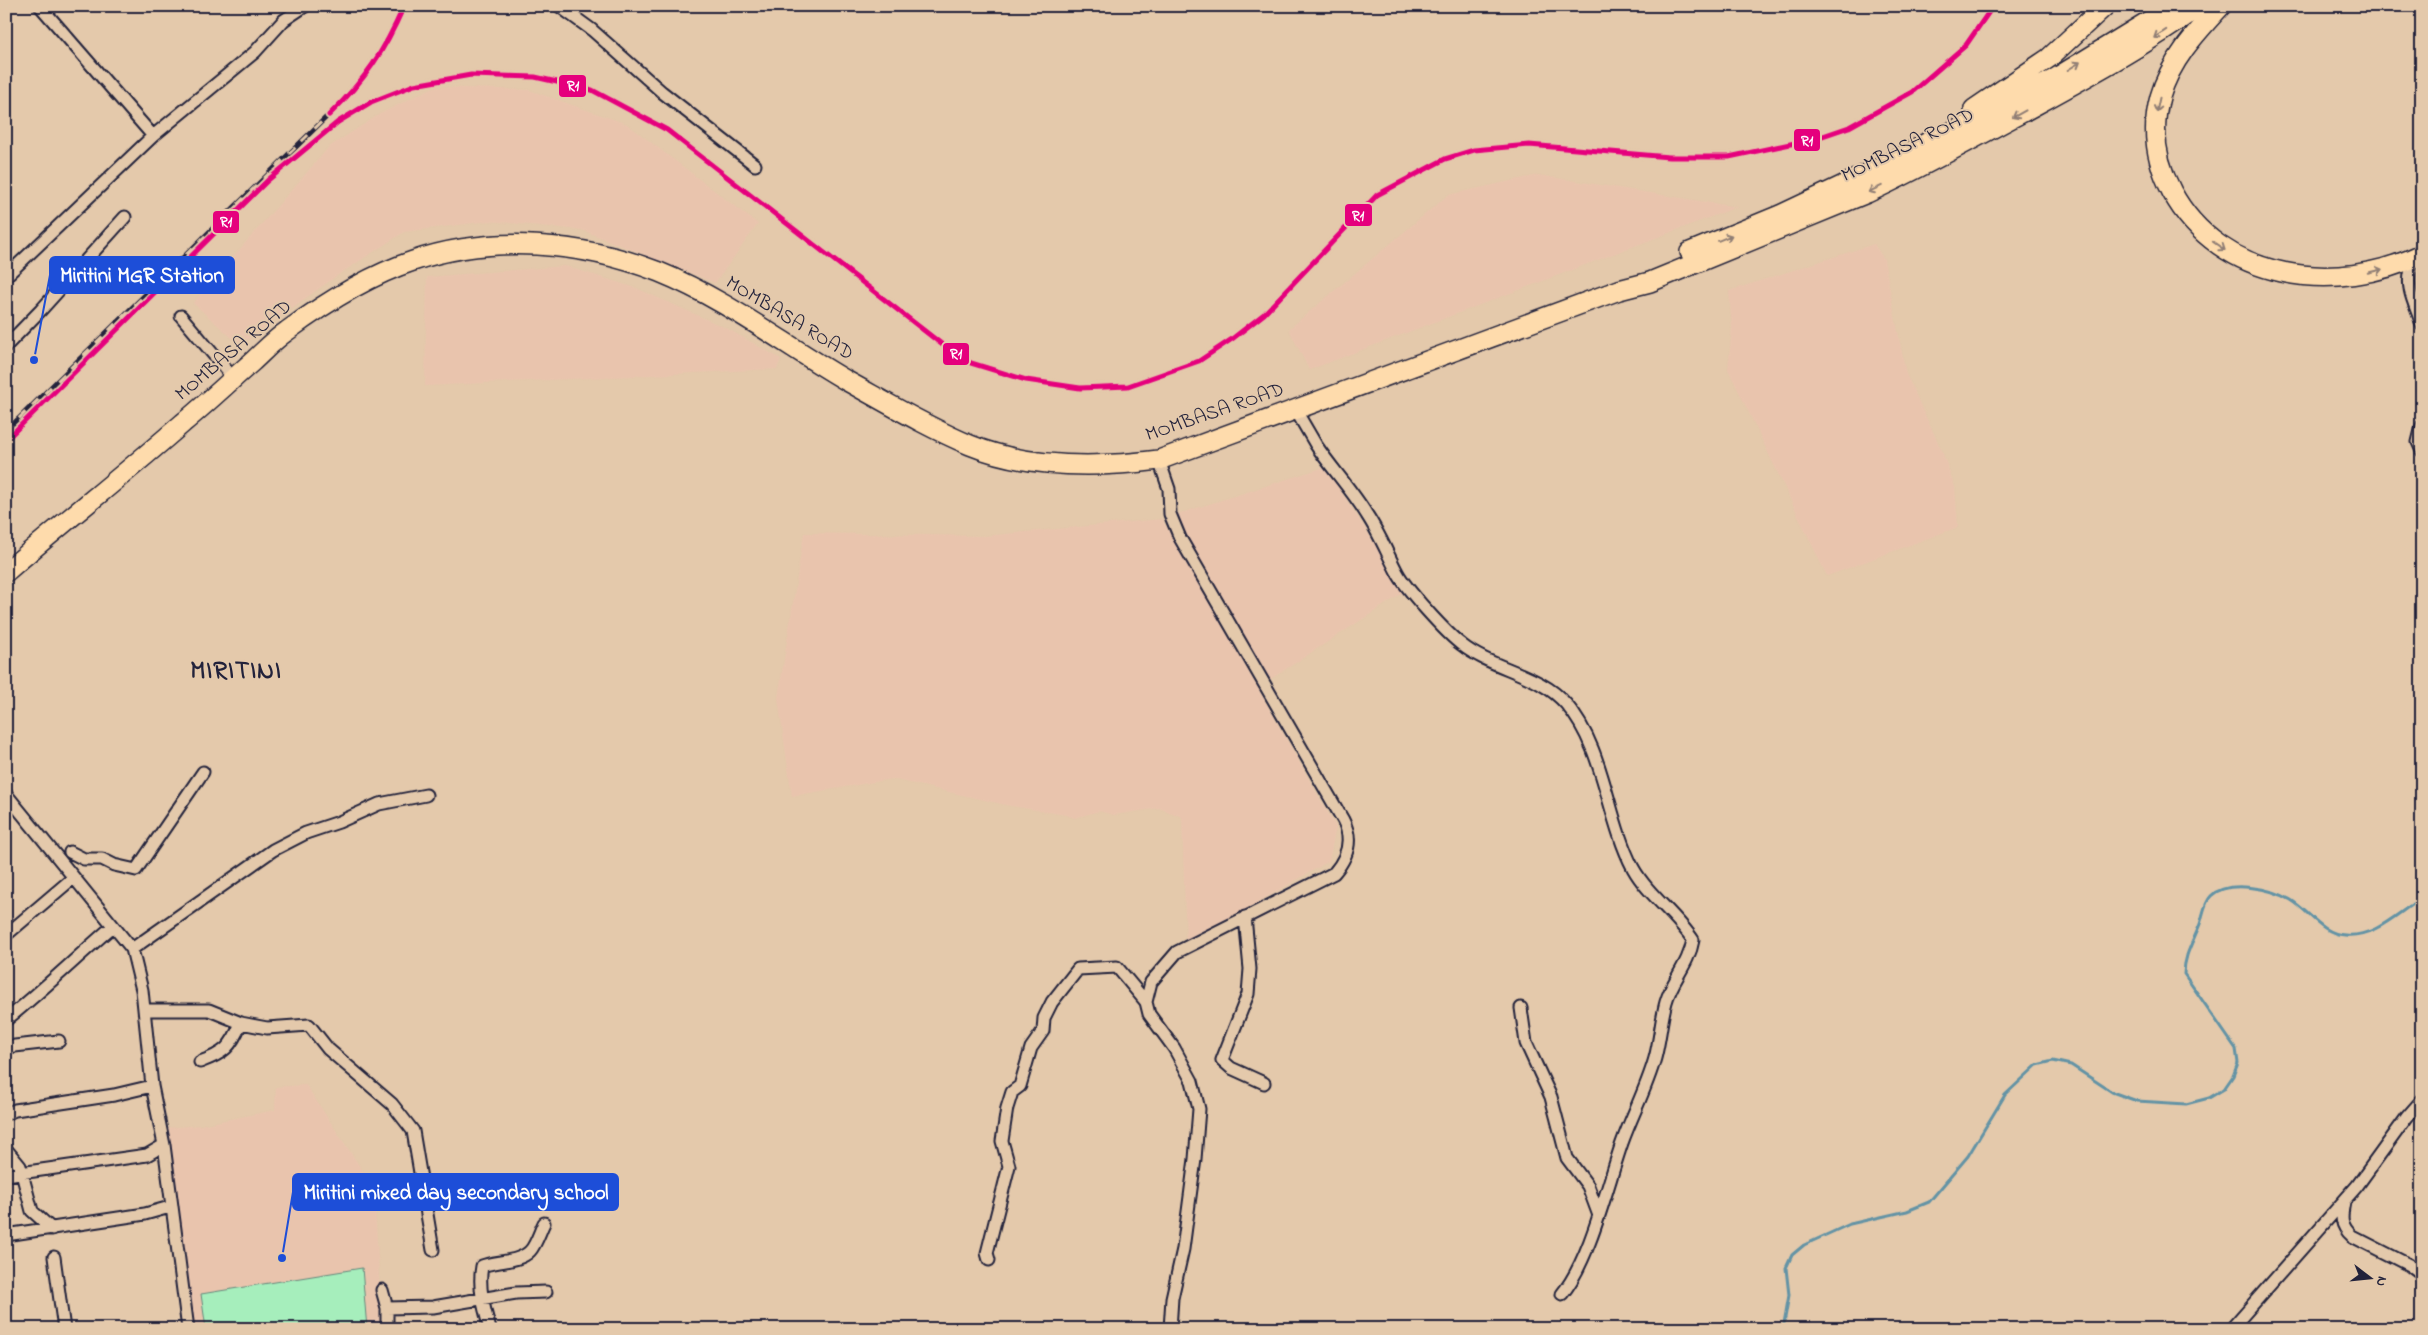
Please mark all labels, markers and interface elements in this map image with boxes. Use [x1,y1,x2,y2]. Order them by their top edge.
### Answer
one-way arrow [2154,30,2168,40]
one-way arrow [2067,61,2081,71]
line badge: R1 [558,74,587,98]
text: R1 [566,76,580,97]
one-way arrow [2153,97,2163,113]
street label: MOMBASA ROAD [1837,101,1979,191]
one-way arrow [2011,109,2026,119]
line badge: R1 [1793,128,1821,152]
text: R1 [1800,131,1814,152]
one-way arrow [1868,185,1883,195]
line badge: R1 [1344,203,1373,227]
text: R1 [1351,206,1365,227]
line badge: R1 [212,210,240,234]
text: R1 [219,212,233,233]
one-way arrow [1717,233,1732,243]
one-way arrow [2212,241,2226,251]
callout: Miritini MGR Station [50,257,234,293]
text: Miritini MGR Station [60,262,224,292]
one-way arrow [2366,266,2382,275]
street label: MOMBASA ROAD [719,269,859,369]
street label: MOMBASA ROAD [169,293,299,409]
line badge: R1 [942,342,970,366]
text: R1 [949,344,963,365]
street label: MOMBASA ROAD [1142,376,1288,450]
district label: MIRITINI [190,654,282,690]
callout: Miritini mixed day secondary school [293,1174,618,1210]
text: Miritini mixed day secondary school [303,1179,609,1211]
north arrow [2346,1252,2396,1302]
text: N [2370,1274,2392,1289]

